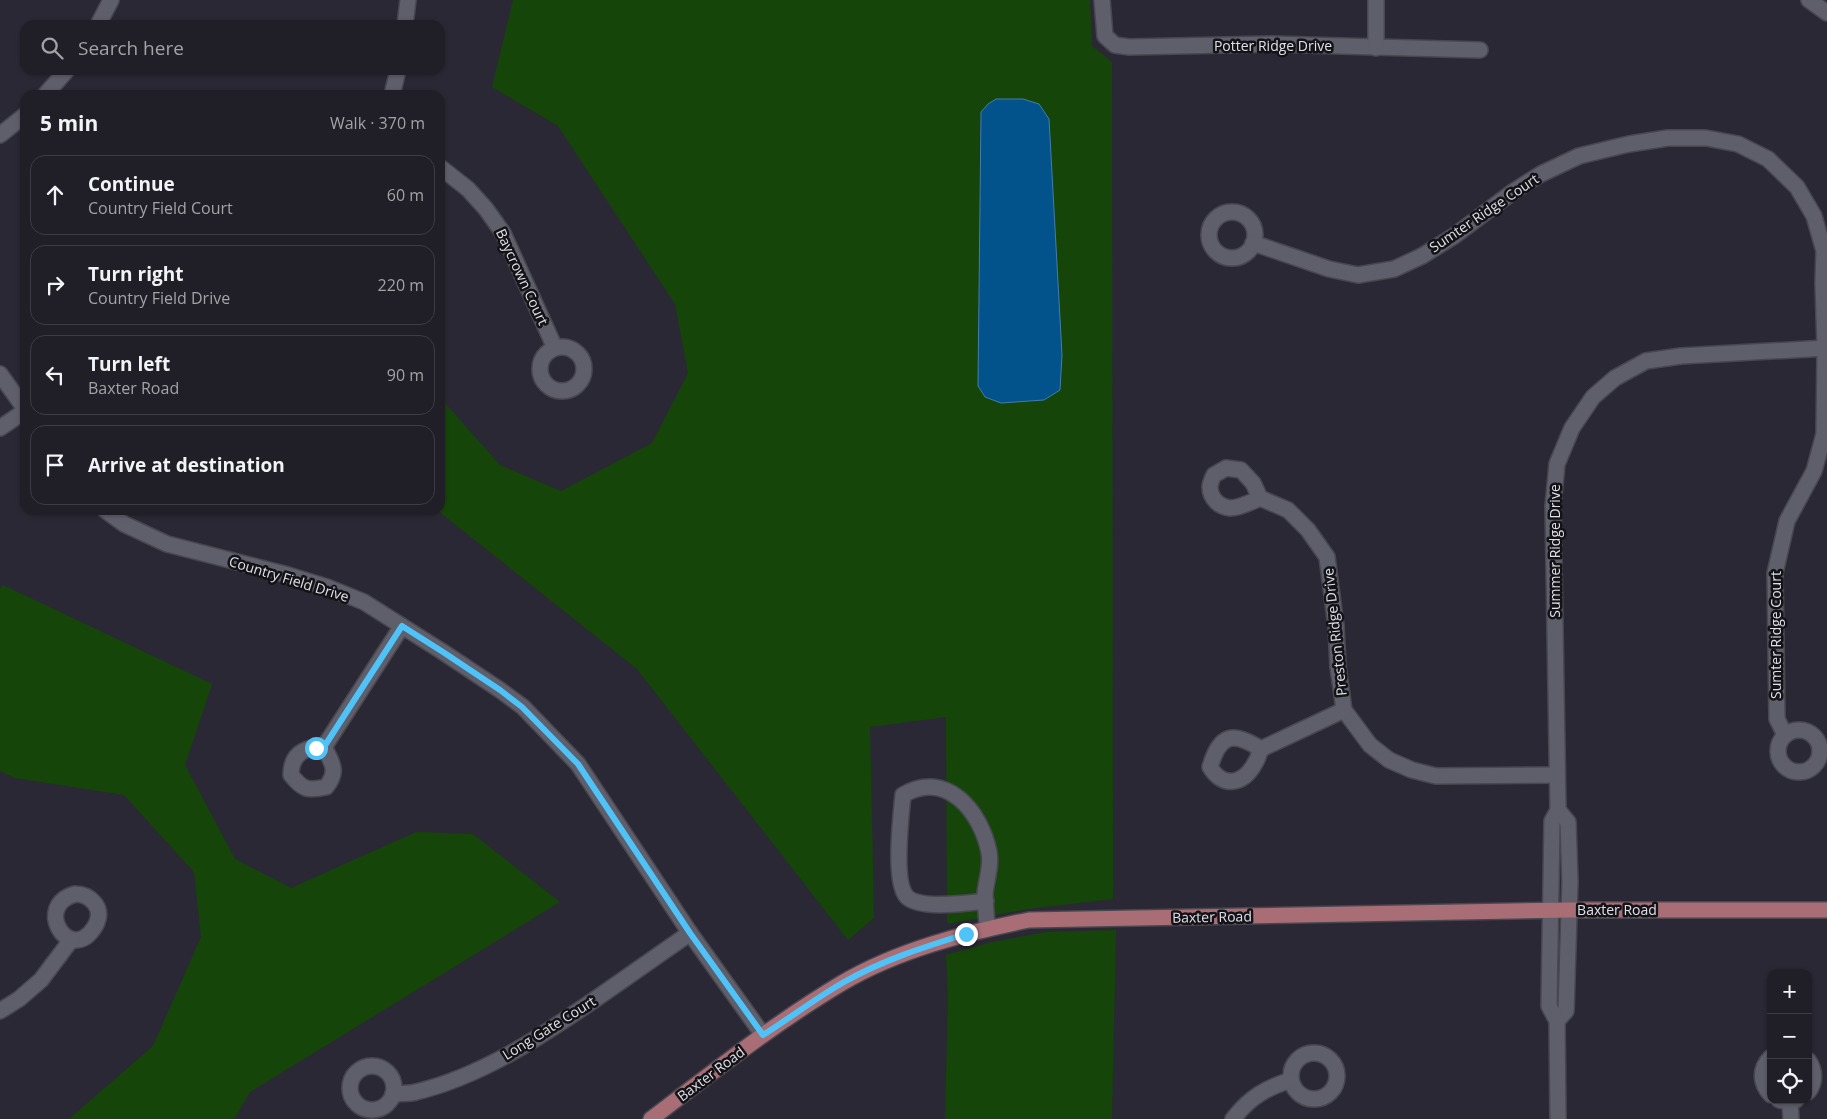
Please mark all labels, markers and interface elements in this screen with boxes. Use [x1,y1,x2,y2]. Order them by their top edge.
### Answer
search box [20,20,445,75]
icon: search [38,34,66,62]
text: Search here [78,35,184,61]
street label: Potter Ridge Drive [1214,36,1332,55]
text: 5 min [40,109,98,137]
text: Walk · 370 m [330,112,425,134]
street label: Sumter Ridge Court [1425,169,1542,256]
text: Continue [88,171,175,197]
icon: ahead [41,181,69,209]
text: 60 m [387,184,424,206]
text: Country Field Court [88,197,233,219]
street label: Baycrown Court [492,226,553,328]
text: Turn right [88,261,183,287]
icon: right [41,271,69,299]
text: 220 m [378,274,424,296]
text: Country Field Drive [88,287,230,309]
text: Turn left [88,351,170,377]
icon: left [41,361,69,389]
text: 90 m [387,364,424,386]
text: Baxter Road [88,377,179,399]
icon: arrive [41,451,69,479]
text: Arrive at destination [88,452,285,478]
street label: Summer Ridge Drive [1545,484,1564,618]
street label: Country Field Drive [227,551,352,606]
street label: Preston Ridge Drive [1318,567,1351,697]
street label: Sumter Ridge Court [1766,571,1785,699]
route start [305,737,328,760]
street label: Baxter Road [1577,900,1657,919]
street label: Baxter Road [1172,906,1252,927]
route end [955,923,978,946]
map controls [1767,969,1812,1104]
button: + [1767,969,1812,1014]
street label: Long Gate Court [499,991,599,1064]
button: − [1767,1014,1812,1059]
street label: Baxter Road [673,1042,748,1105]
button: locate [1767,1059,1812,1104]

